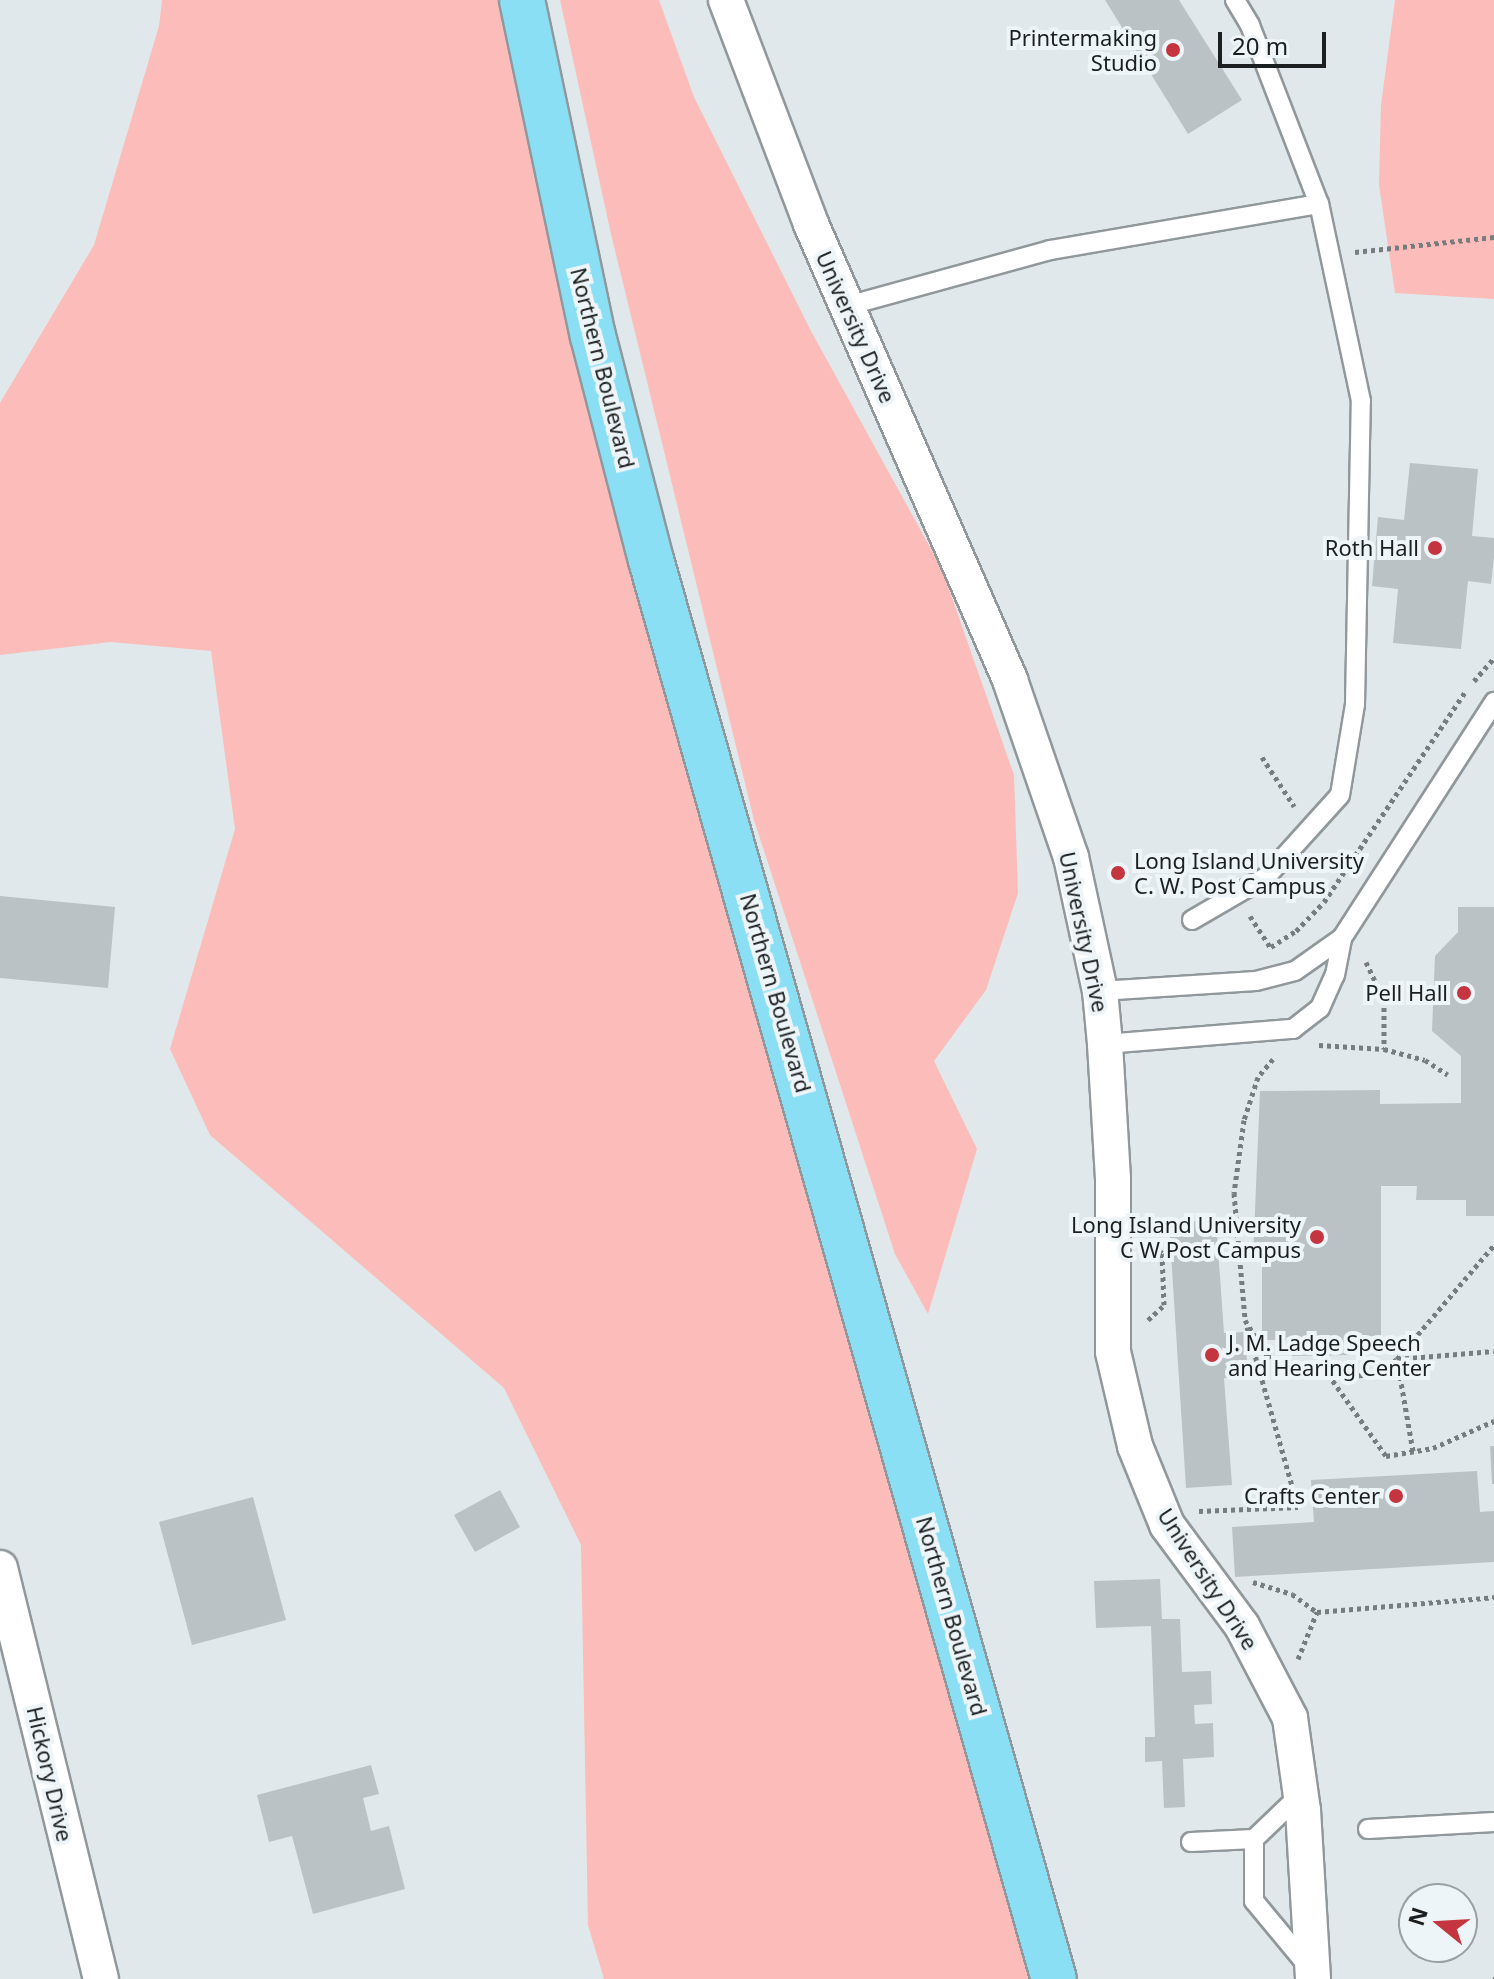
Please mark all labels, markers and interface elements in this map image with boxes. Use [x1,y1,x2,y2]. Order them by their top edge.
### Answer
scale bar [1222,16,1330,66]
place label: Printermaking Studio [1008,24,1157,76]
text: 20 m [1232,29,1288,62]
marker: Printermaking Studio [1164,41,1182,59]
street label: University Drive [811,247,901,407]
street label: Northern Boulevard [565,265,641,471]
place label: Roth Hall [1325,535,1419,561]
marker: Roth Hall [1426,539,1444,557]
place label: Long Island University C. W. Post Campus [1134,847,1364,898]
street label: University Drive [1054,849,1114,1015]
marker: Long Island University C. W. Post Campus [1109,864,1127,882]
street label: Northern Boulevard [735,890,817,1096]
place label: Pell Hall [1365,980,1448,1006]
marker: Pell Hall [1455,984,1473,1002]
place label: Long Island University C W Post Campus [1071,1211,1301,1262]
marker: Long Island University C W Post Campus [1308,1228,1326,1246]
place label: J. M. Ladge Speech and Hearing Center [1228,1329,1431,1380]
marker: J. M. Ladge Speech and Hearing Center [1203,1346,1221,1364]
place label: Crafts Center [1244,1483,1380,1509]
marker: Crafts Center [1387,1487,1405,1505]
street label: University Drive [1152,1503,1264,1655]
street label: Northern Boulevard [911,1513,993,1719]
street label: Hickory Drive [22,1704,78,1844]
north arrow [1398,1883,1478,1963]
text: N [1400,1903,1434,1929]

